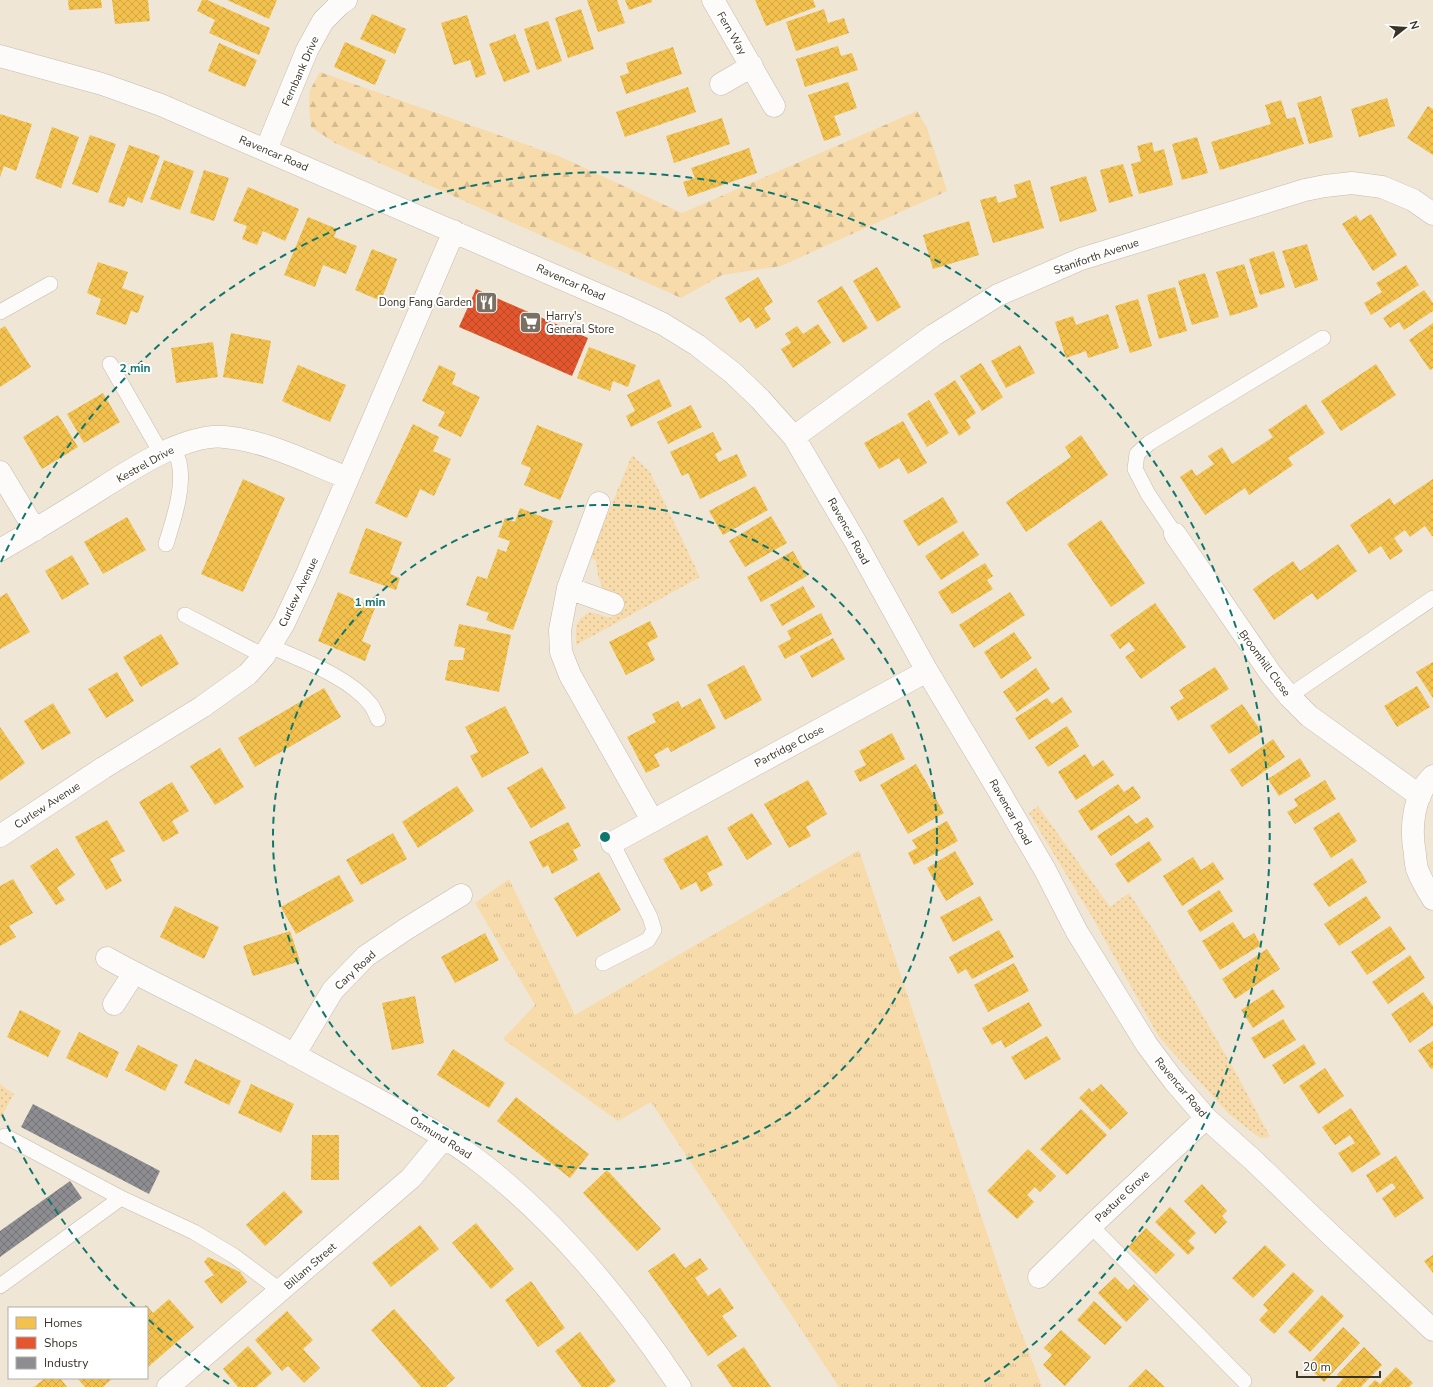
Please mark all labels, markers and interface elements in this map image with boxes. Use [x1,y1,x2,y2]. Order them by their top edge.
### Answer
north arrow [1385,8,1425,48]
street label: Fern Way [713,9,750,58]
text: N [1406,19,1422,31]
street label: Fernbank Drive [278,34,323,108]
street label: Ravencar Road [237,132,311,175]
street label: Staniforth Avenue [1051,235,1141,278]
street label: Ravencar Road [534,261,608,304]
restaurant icon: Dong Fang Garden [474,289,500,315]
place label: Dong Fang Garden [379,295,472,310]
supermarket icon: Harry's General Store [518,309,544,335]
place label: Harry's General Store [546,309,614,337]
text: 2 min [119,360,151,376]
street label: Kestrel Drive [114,442,177,486]
street label: Ravencar Road [824,495,873,567]
street label: Curlew Avenue [275,555,322,630]
text: 1 min [354,594,386,610]
street label: Broomhill Close [1235,627,1294,700]
street label: Partridge Close [752,722,827,771]
street label: Ravencar Road [986,776,1036,848]
street label: Curlew Avenue [11,778,83,832]
centre of rings [598,830,612,844]
street label: Cary Road [331,947,379,993]
street label: Ravencar Road [1151,1054,1210,1121]
street label: Osmund Road [407,1112,475,1162]
street label: Pasture Grove [1092,1167,1153,1226]
street label: Billam Street [281,1239,340,1293]
legend [8,1307,148,1379]
text: Homes [44,1315,82,1331]
text: Shops [44,1335,78,1351]
scale bar [1297,1353,1380,1379]
text: Industry [44,1355,89,1371]
text: 20 m [1303,1359,1331,1375]

